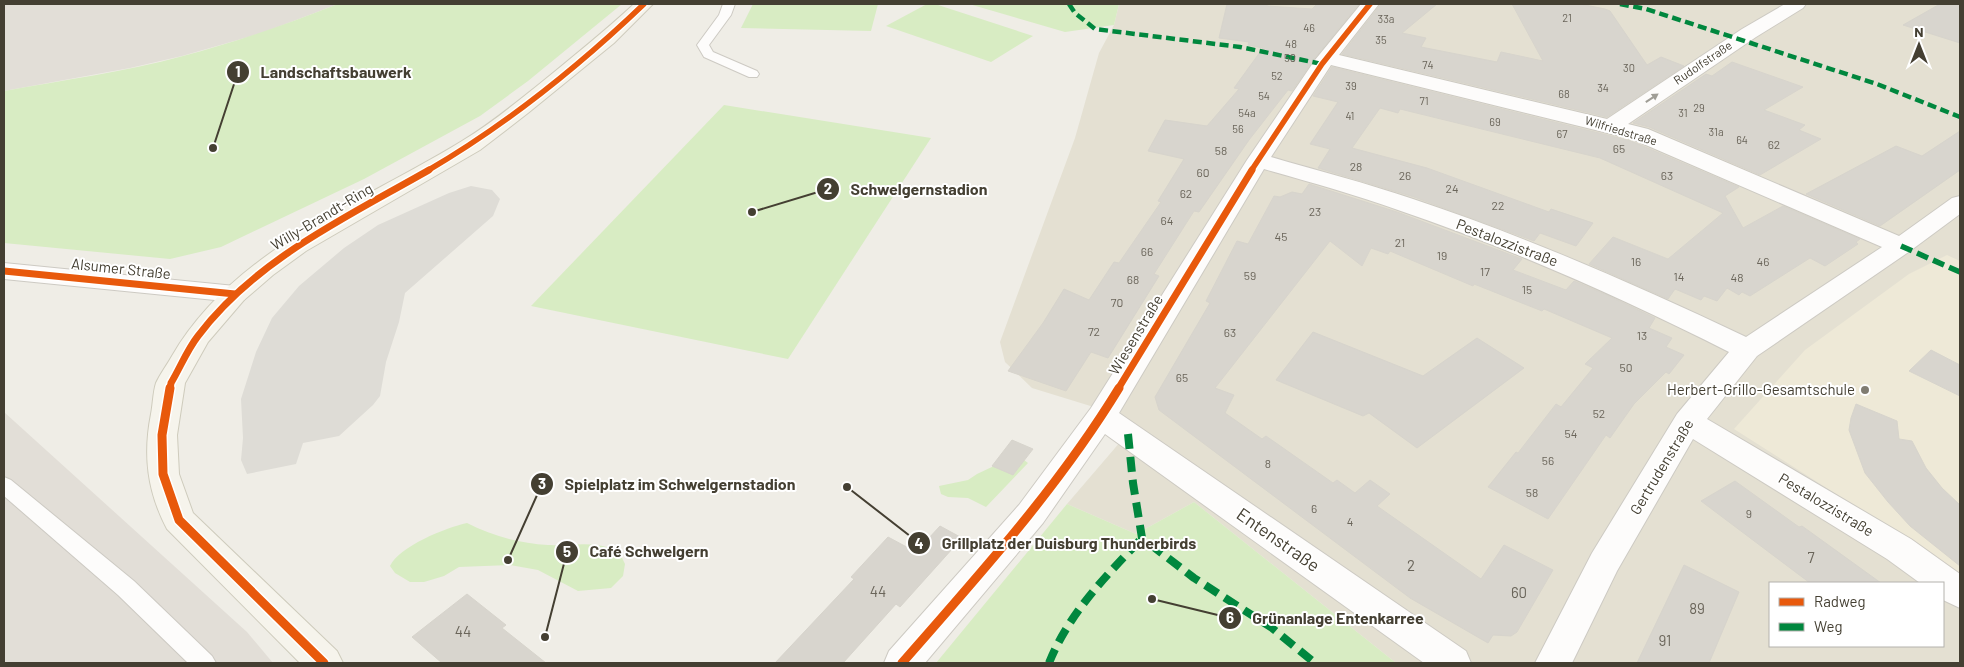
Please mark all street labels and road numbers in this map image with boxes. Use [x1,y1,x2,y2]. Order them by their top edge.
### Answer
street label: Rudolfstraße [1671,38,1734,87]
street label: Wilfriedstraße [1584,112,1659,148]
street label: Willy-Brandt-Ring [267,179,376,254]
street label: Pestalozzistraße [1454,214,1561,270]
street label: Alsumer Straße [70,254,172,282]
street label: Wiesenstraße [1104,291,1166,378]
street label: Gertrudenstraße [1626,415,1697,517]
street label: Pestalozzistraße [1776,469,1877,540]
street label: Entenstraße [1233,502,1324,576]

